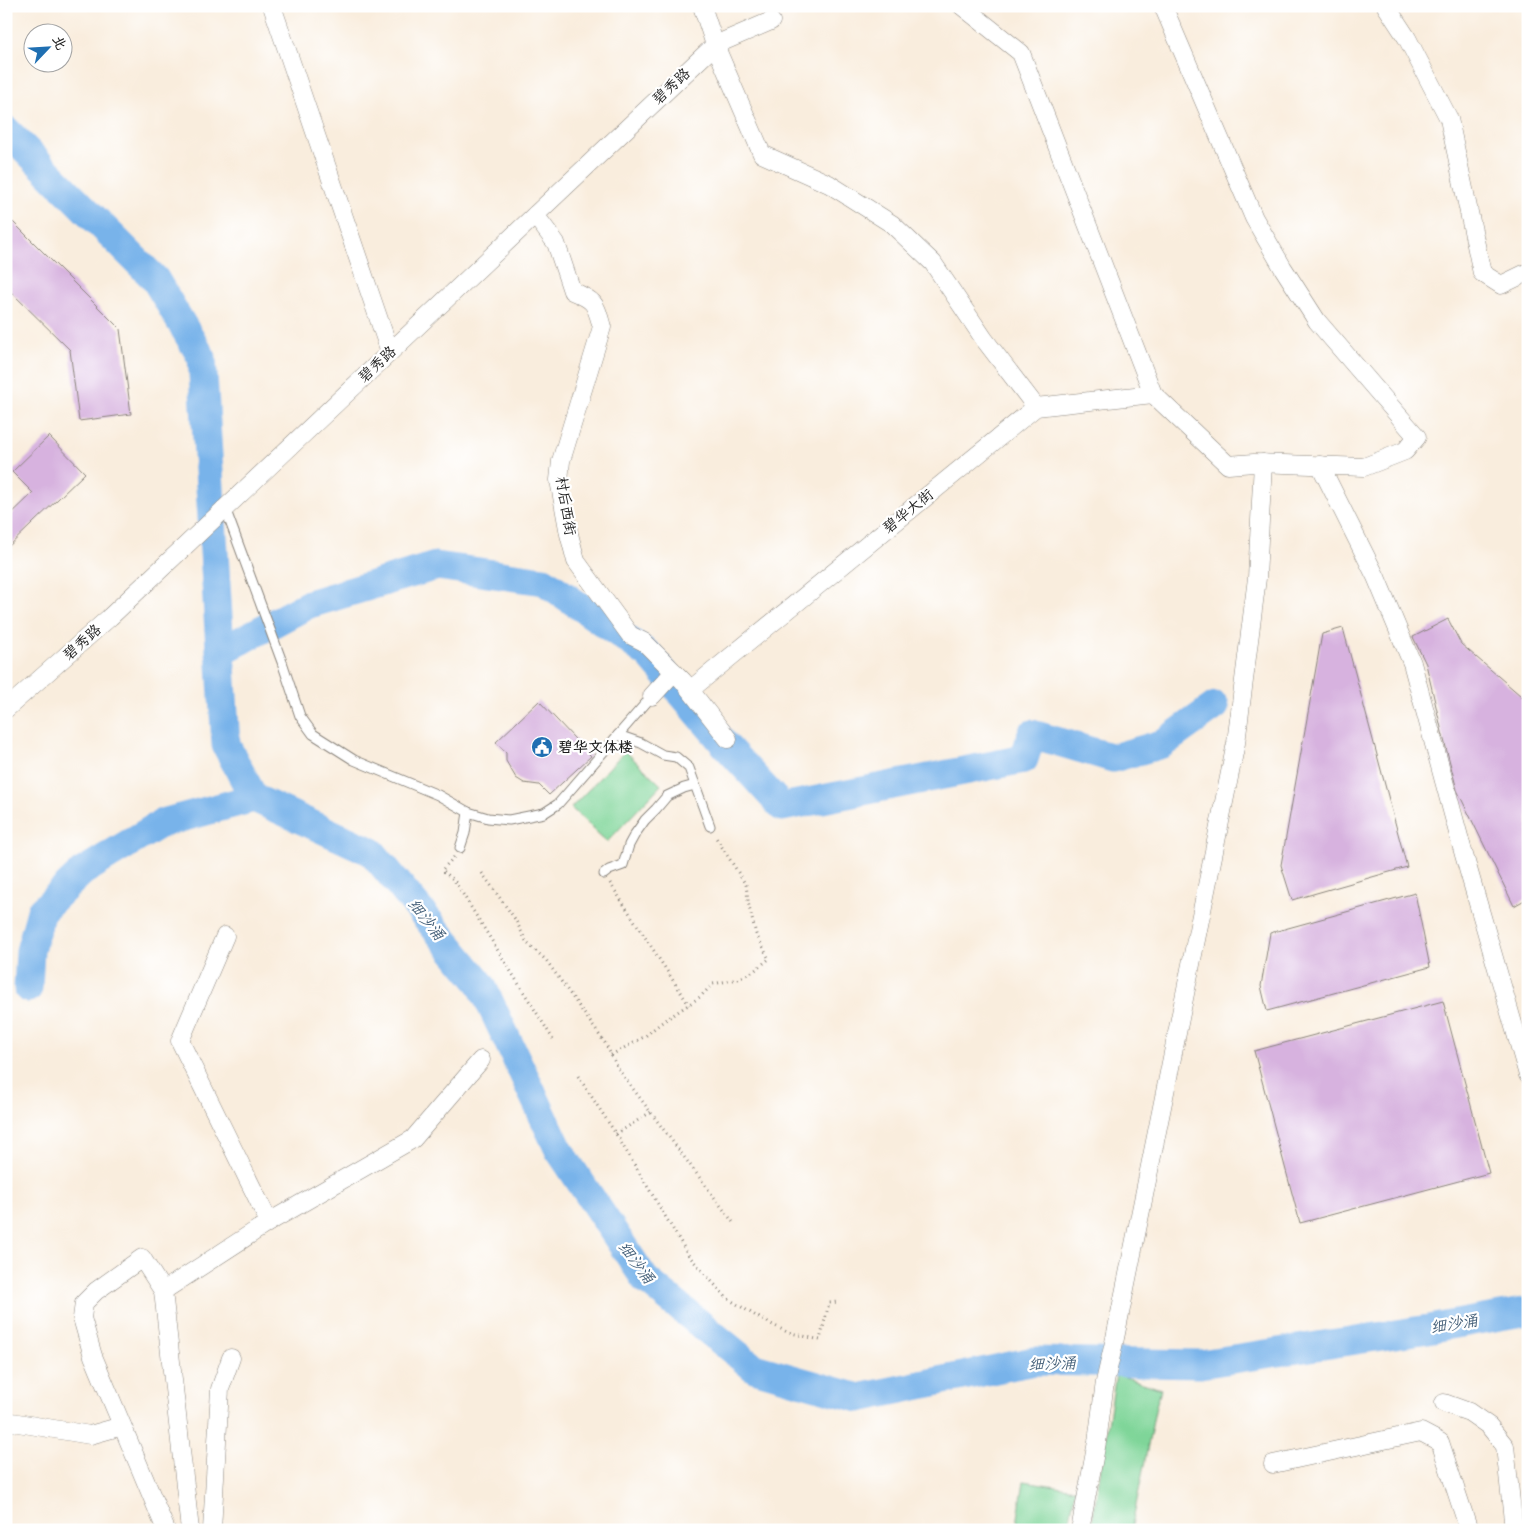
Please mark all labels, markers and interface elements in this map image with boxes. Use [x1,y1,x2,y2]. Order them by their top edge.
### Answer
north arrow [22,22,72,72]
text: 北 [47,32,71,53]
street label: 碧秀路 [648,63,695,109]
street label: 碧秀路 [354,341,401,387]
street label: 村后西街 [550,475,581,537]
street label: 碧华大街 [878,484,938,538]
street label: 碧秀路 [59,620,106,665]
public building icon: 碧华文体楼 [530,735,554,759]
place label: 碧华文体楼 [558,737,633,758]
water label: 细沙涌 [403,894,450,946]
water label: 细沙涌 [613,1237,660,1289]
water label: 细沙涌 [1429,1309,1481,1339]
water label: 细沙涌 [1028,1352,1077,1376]

